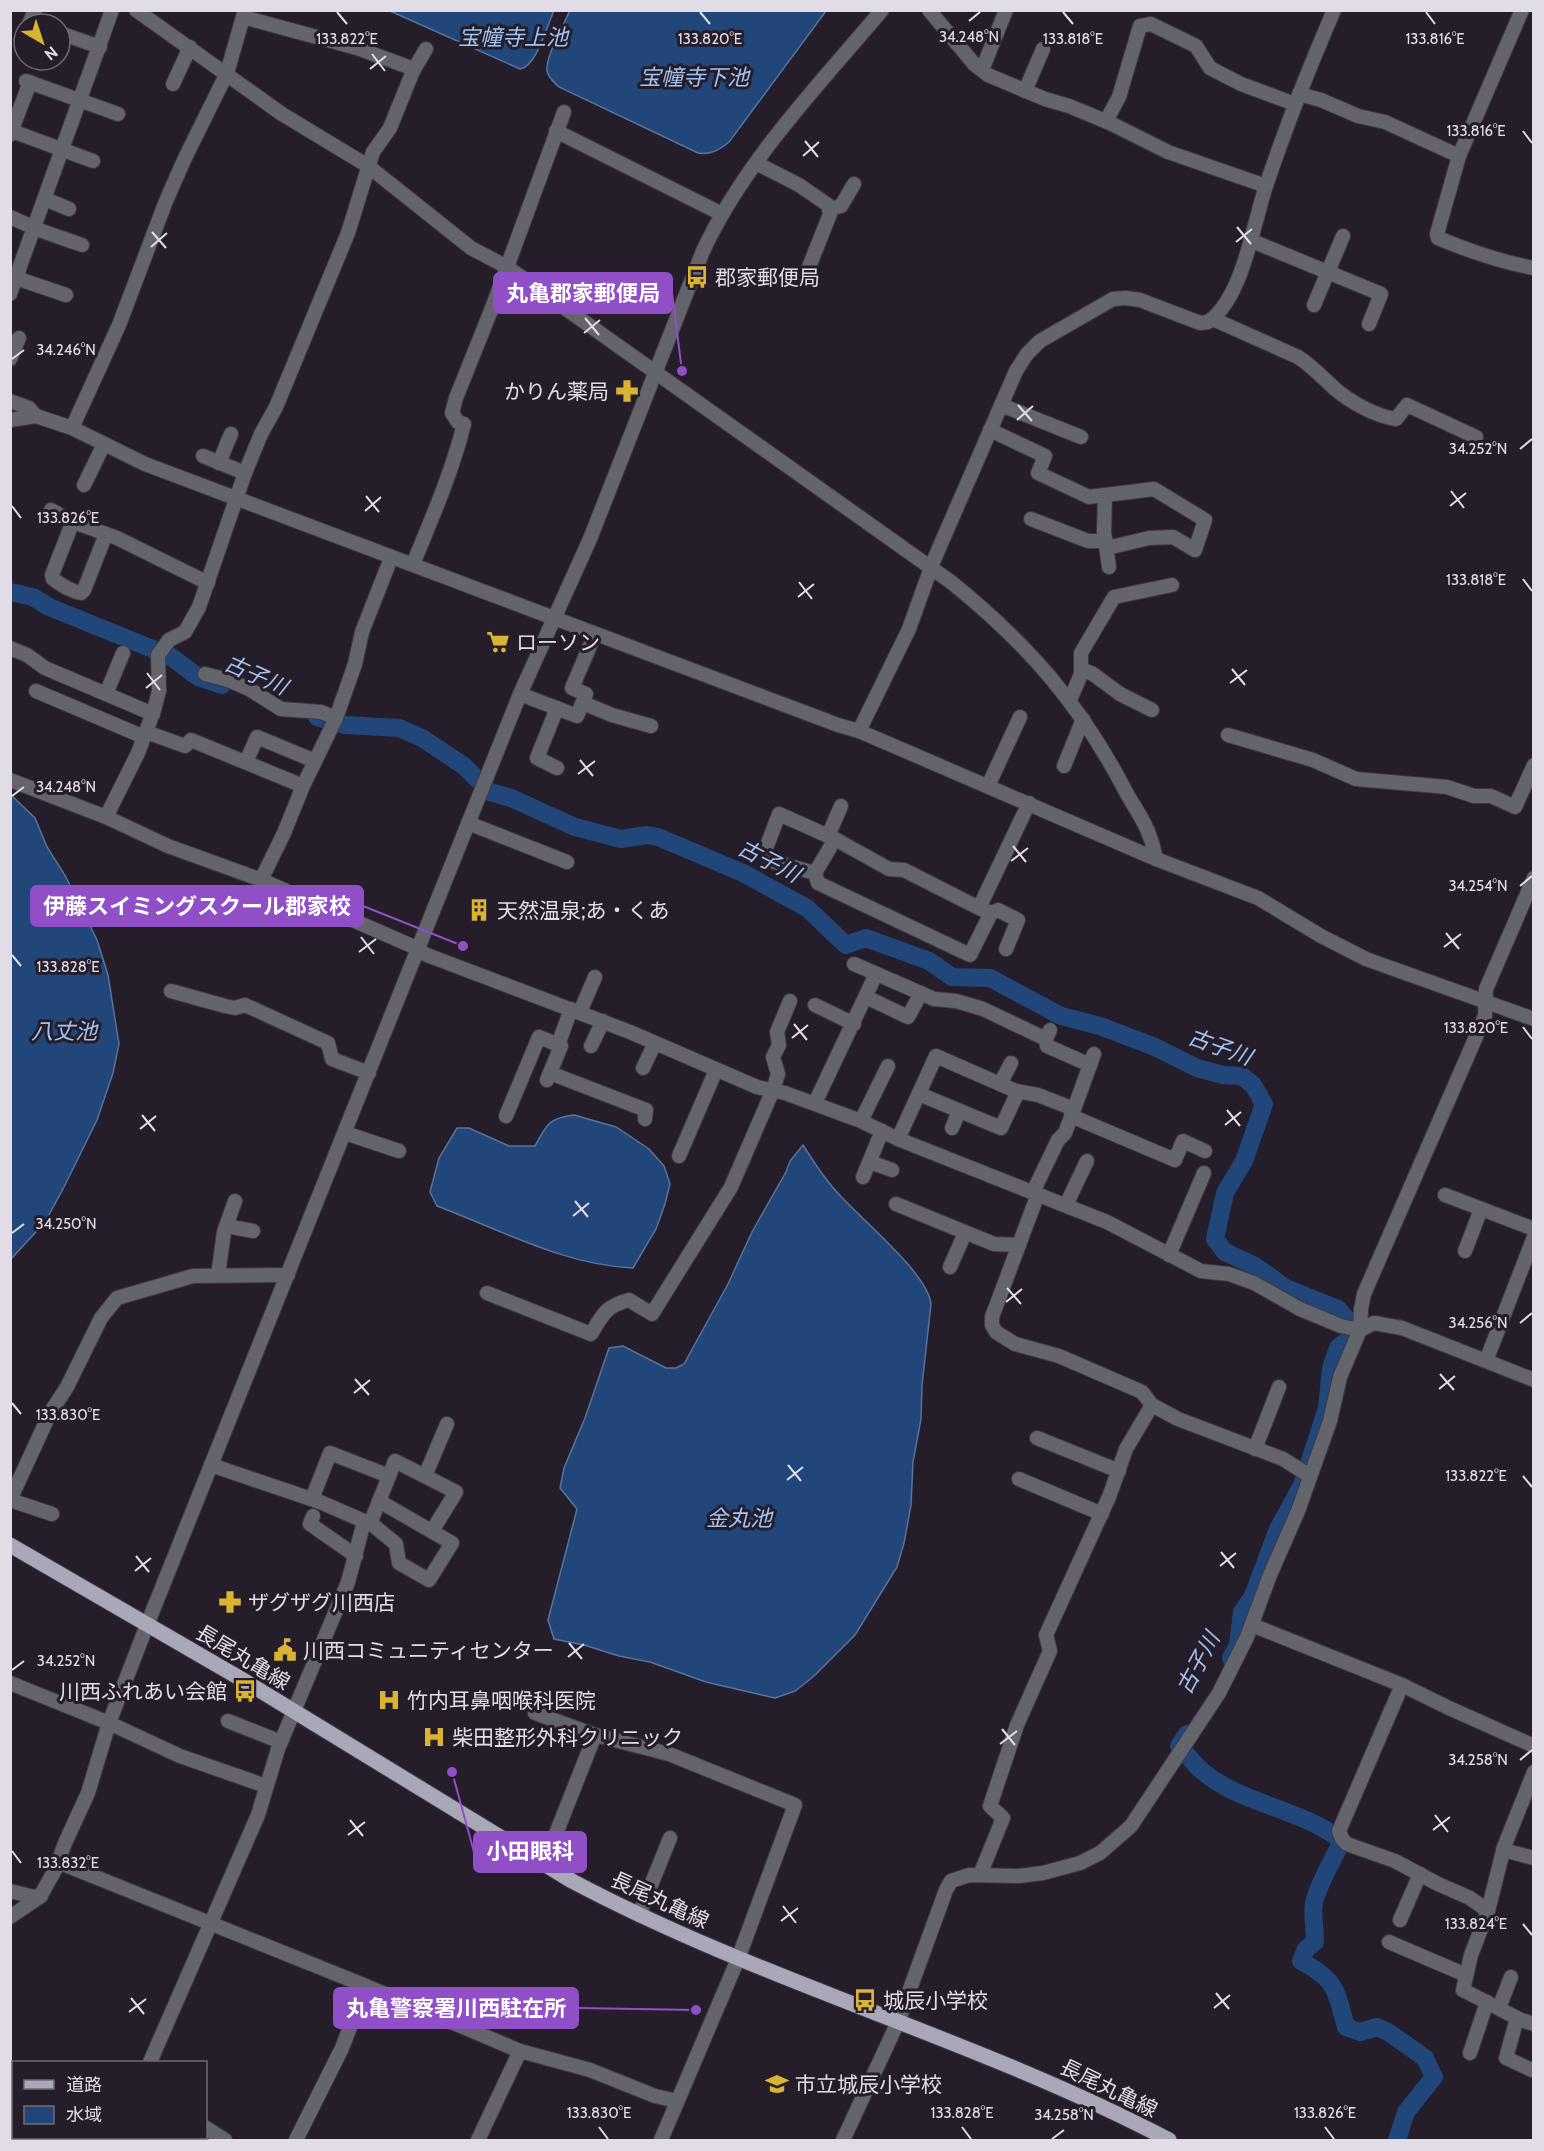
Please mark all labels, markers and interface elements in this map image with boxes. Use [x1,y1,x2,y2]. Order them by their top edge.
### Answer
north arrow [12,12,72,72]
water label: 宝幢寺上池 [458,24,570,51]
text: 34.248°N [939,28,999,46]
text: 133.822°E [316,30,378,48]
text: 133.820°E [678,30,742,48]
text: 133.818°E [1043,30,1103,48]
text: 133.816°E [1405,30,1465,48]
text: N [41,42,61,64]
water label: 宝幢寺下池 [639,64,751,91]
text: 133.816°E [1446,122,1506,140]
bus stop icon: 郡家郵便局 [684,264,710,290]
place label: 郡家郵便局 [715,265,820,290]
callout: 丸亀郡家郵便局 [494,273,672,313]
text: 丸亀郡家郵便局 [506,280,660,307]
text: 34.246°N [36,341,96,359]
pharmacy icon: かりん薬局 [614,378,640,404]
place label: かりん薬局 [504,379,609,404]
text: 34.252°N [1449,440,1507,458]
text: 133.826°E [37,509,99,527]
text: 133.818°E [1446,571,1506,589]
supermarket icon: ローソン [485,629,511,655]
place label: ローソン [516,630,600,655]
water label: 古子川 [220,649,293,702]
text: 34.248°N [36,778,96,796]
water label: 古子川 [733,834,806,889]
text: 34.254°N [1448,877,1508,895]
callout: 伊藤スイミングスクール郡家校 [31,886,363,926]
text: 伊藤スイミングスクール郡家校 [43,893,351,920]
building icon: 天然温泉;あ・くあ [466,897,492,923]
place label: 天然温泉;あ・くあ [497,898,670,923]
text: 133.828°E [37,958,99,976]
water label: 八丈池 [31,1018,99,1045]
text: 133.820°E [1444,1019,1508,1037]
water label: 古子川 [1184,1023,1257,1072]
text: 34.250°N [35,1215,97,1233]
text: 34.256°N [1449,1314,1507,1332]
text: 133.830°E [36,1406,100,1424]
text: 133.822°E [1445,1467,1507,1485]
water label: 金丸池 [706,1505,774,1532]
pharmacy icon: ザグザグ川西店 [217,1589,243,1615]
place label: ザグザグ川西店 [248,1590,395,1615]
street label: 長尾丸亀線 [192,1619,294,1695]
water label: 古子川 [1171,1626,1226,1698]
public building icon: 川西コミュニティセンター [272,1637,298,1663]
place label: 川西コミュニティセンター [303,1638,554,1663]
text: 34.252°N [37,1652,95,1670]
bus stop icon: 川西ふれあい会館 [232,1678,258,1704]
place label: 川西ふれあい会館 [59,1679,227,1704]
hospital icon: 竹内耳鼻咽喉科医院 [376,1687,402,1713]
place label: 竹内耳鼻咽喉科医院 [407,1688,596,1713]
hospital icon: 柴田整形外科クリニック [421,1724,447,1750]
place label: 柴田整形外科クリニック [452,1725,683,1750]
text: 34.258°N [1448,1751,1508,1769]
callout: 小田眼科 [474,1832,586,1872]
text: 小田眼科 [486,1838,574,1865]
text: 133.832°E [37,1854,99,1872]
street label: 長尾丸亀線 [607,1866,713,1934]
text: 133.824°E [1445,1915,1507,1933]
bus stop icon: 城辰小学校 [852,1987,878,2013]
callout: 丸亀警察署川西駐在所 [334,1988,578,2028]
place label: 城辰小学校 [883,1988,988,2013]
text: 丸亀警察署川西駐在所 [346,1995,566,2022]
street label: 長尾丸亀線 [1056,2054,1162,2122]
legend [12,2061,207,2139]
school or university icon: 市立城辰小学校 [764,2071,790,2097]
place label: 市立城辰小学校 [795,2072,942,2097]
text: 道路 [66,2074,102,2096]
text: 水域 [66,2104,102,2126]
text: 133.830°E [567,2104,631,2122]
text: 133.828°E [931,2104,993,2122]
text: 133.826°E [1294,2104,1356,2122]
text: 34.258°N [1034,2106,1094,2124]

